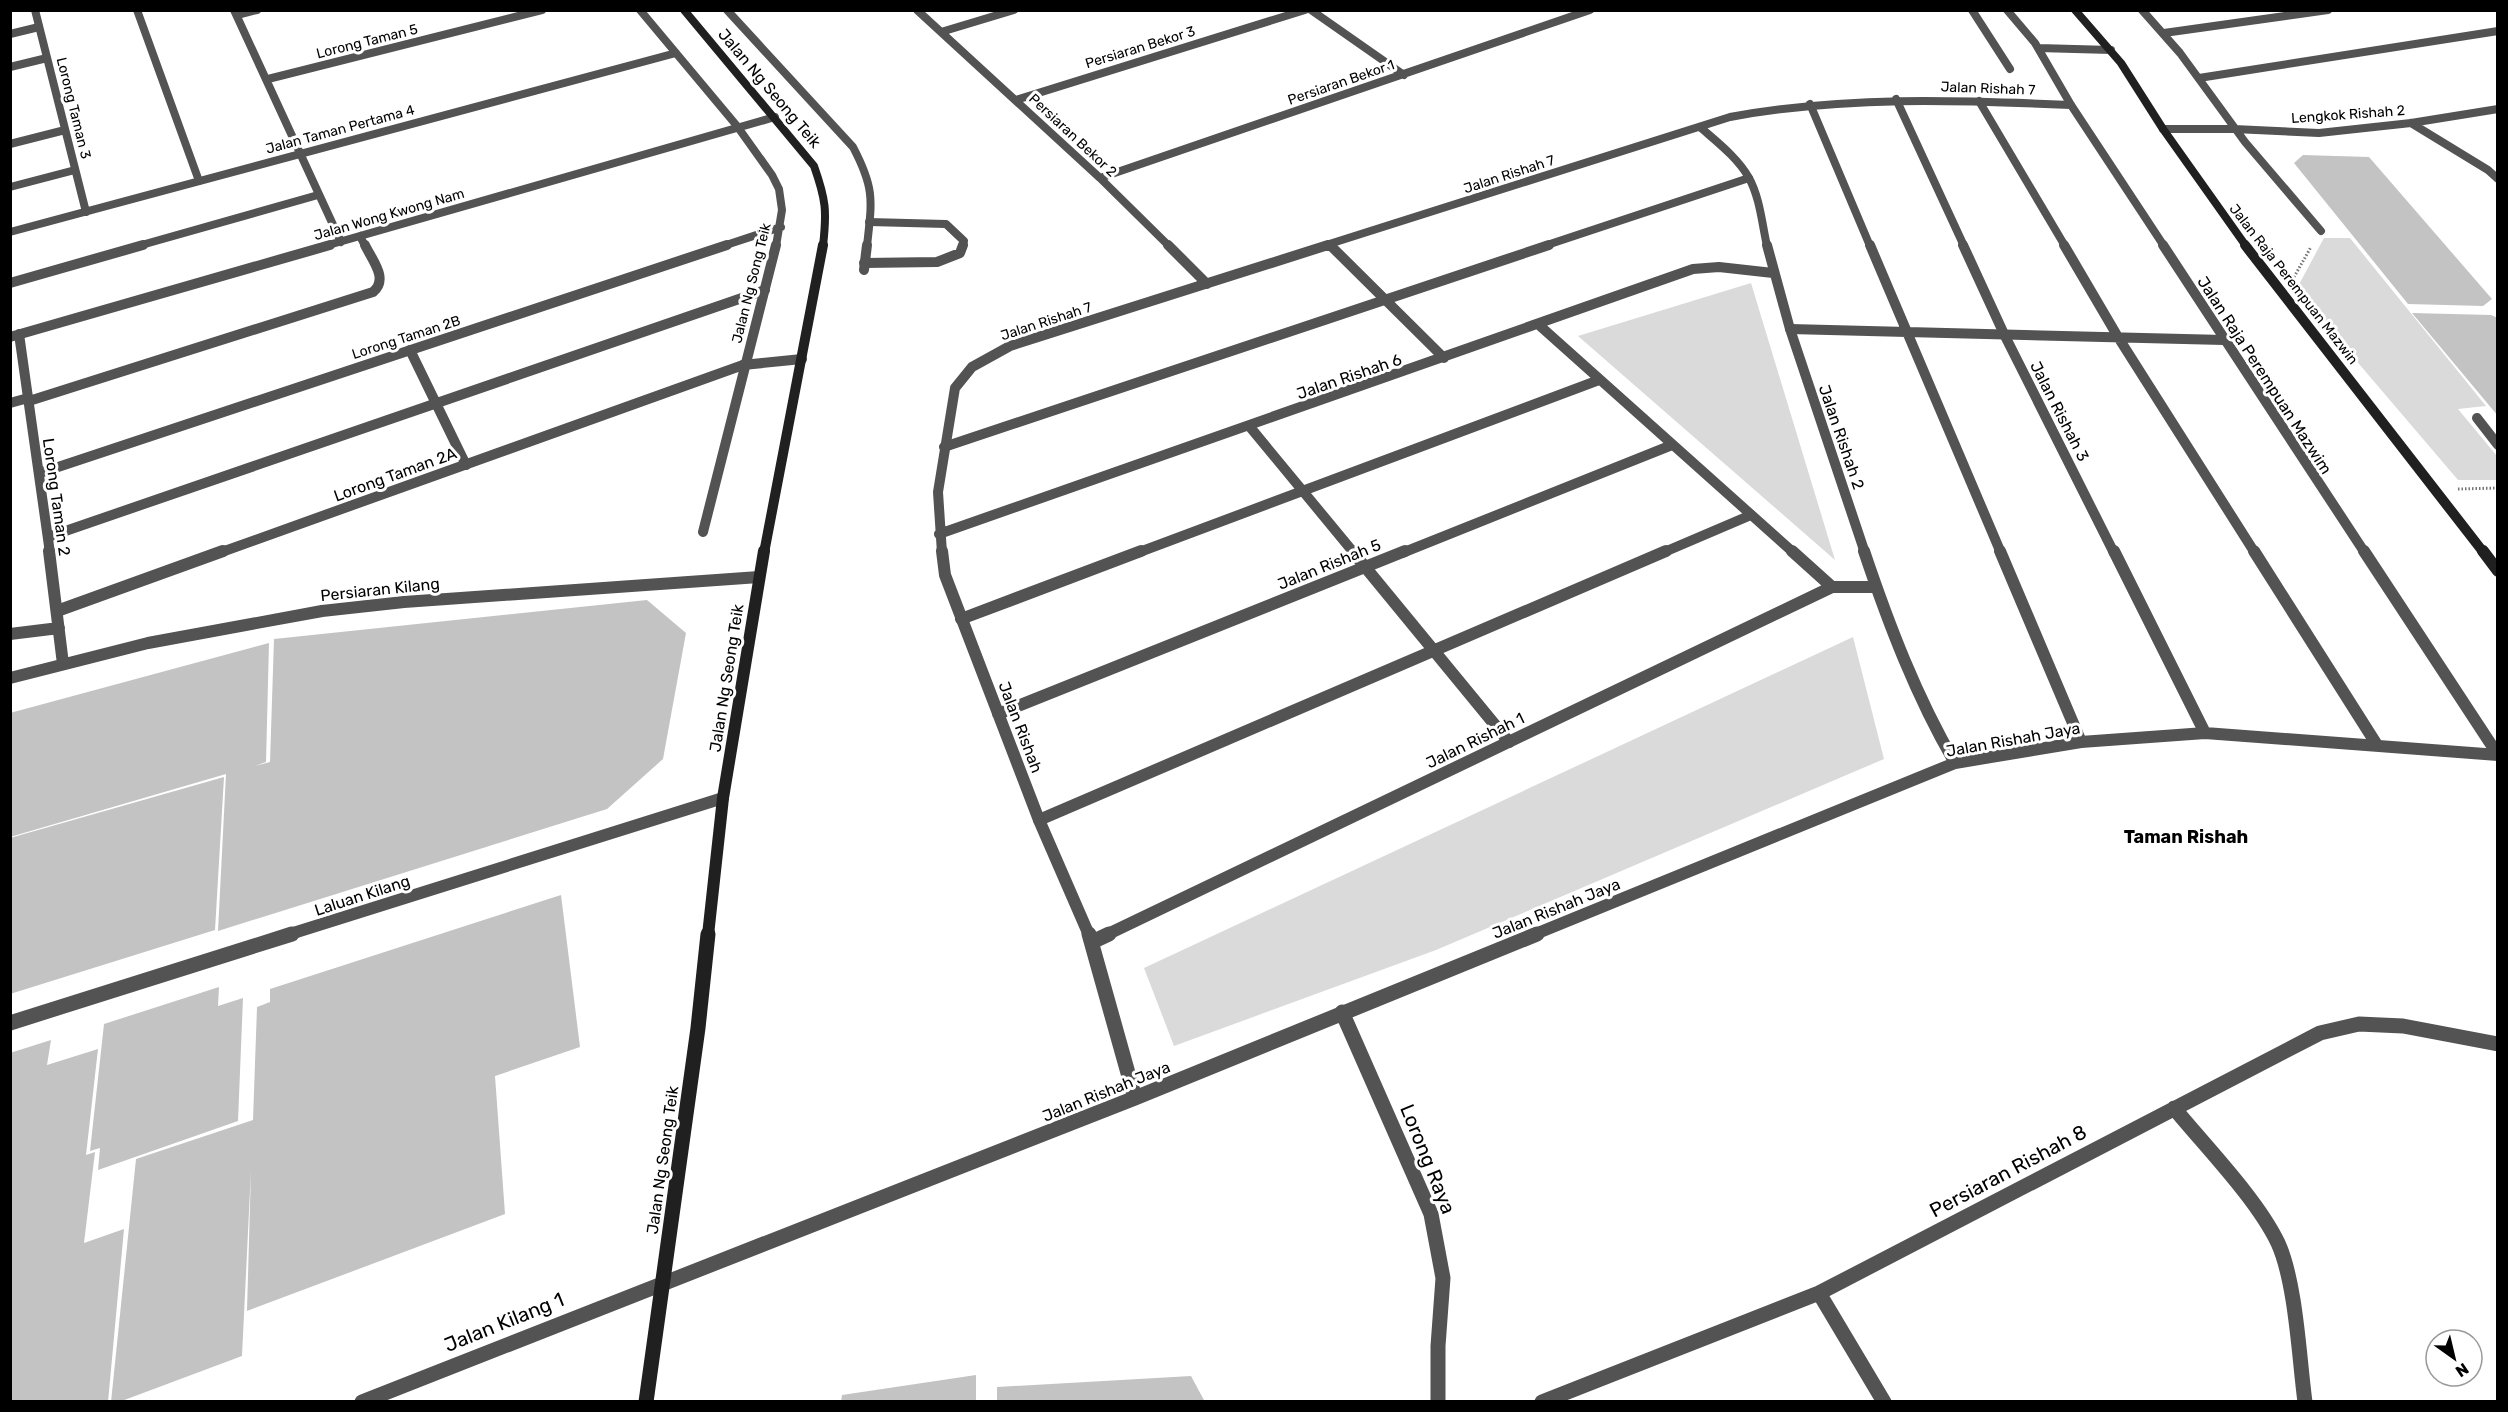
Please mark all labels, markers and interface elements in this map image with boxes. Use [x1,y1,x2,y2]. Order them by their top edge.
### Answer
street label: Lorong Taman 5 [315,21,420,62]
street label: Persiaran Bekor 3 [1083,23,1197,72]
street label: Jalan Ng Seong Teik [714,25,825,152]
street label: Lorong Taman 3 [53,56,94,161]
street label: Persiaran Bekor 1 [1286,56,1397,109]
street label: Jalan Rishah 7 [1940,78,2036,99]
street label: Persiaran Bekor 2 [1025,90,1120,180]
street label: Jalan Taman Pertama 4 [264,101,417,158]
street label: Lengkok Rishah 2 [2291,102,2405,127]
street label: Jalan Rishah 7 [1462,152,1557,197]
street label: Jalan Wong Kwong Nam [312,185,466,244]
street label: Jalan Raja Perempuan Mazwin [2226,201,2362,368]
street label: Jalan Ng Song Teik [728,221,775,345]
street label: Jalan Raja Perempuan Mazwim [2193,273,2336,478]
street label: Jalan Rishah 7 [999,299,1094,344]
street label: Lorong Taman 2B [350,312,463,363]
street label: Jalan Rishah 6 [1294,350,1404,403]
street label: Jalan Rishah 3 [2026,358,2093,464]
street label: Jalan Rishah 2 [1815,382,1868,492]
street label: Lorong Taman 2 [39,437,74,557]
street label: Lorong Taman 2A [331,443,459,506]
street label: Jalan Rishah 5 [1275,535,1384,594]
street label: Persiaran Kilang [319,574,441,605]
street label: Jalan Ng Seong Teik [705,602,748,753]
street label: Jalan Rishah [994,679,1047,775]
street label: Jalan Rishah 1 [1423,708,1527,772]
street label: Jalan Rishah Jaya [1944,718,2082,761]
district label: Taman Rishah [2124,826,2248,848]
street label: Laluan Kilang [312,871,412,920]
street label: Jalan Rishah Jaya [1490,874,1623,943]
street label: Jalan Rishah Jaya [1040,1057,1173,1126]
street label: Jalan Ng Seong Teik [643,1084,682,1235]
street label: Lorong Raya [1395,1101,1461,1217]
street label: Persiaran Rishah 8 [1925,1120,2091,1222]
street label: Jalan Kilang 1 [441,1287,567,1357]
north arrow [2424,1328,2484,1388]
text: N [2452,1359,2472,1381]

